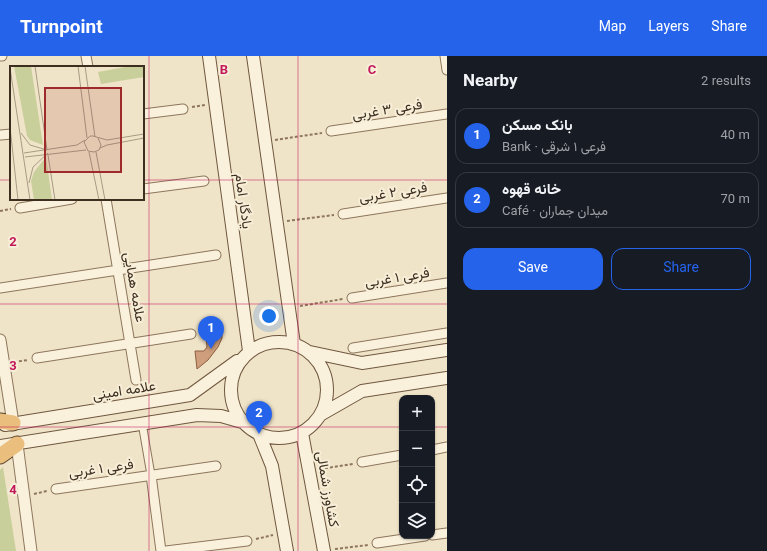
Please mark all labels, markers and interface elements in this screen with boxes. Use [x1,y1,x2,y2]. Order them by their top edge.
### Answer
text: Turnpoint [20,14,103,43]
text: Map [599,17,626,39]
text: Layers [648,17,689,39]
text: Share [711,17,747,39]
text: B [220,61,228,81]
text: C [368,61,377,81]
inset map [10,66,144,200]
text: Nearby [463,69,518,95]
text: 2 results [701,72,751,92]
street label: فرعی ۳ غربی [351,95,424,127]
text: بانک مسکن [502,115,573,138]
text: 1 [473,126,481,146]
text: 40 m [720,126,750,146]
text: Bank · فرعی ۱ شرقی [502,138,606,158]
street label: یادگار امام [227,172,257,230]
street label: فرعی ۲ غربی [358,178,429,210]
text: خانه قهوه [502,179,561,202]
text: 2 [473,190,481,210]
text: 70 m [720,190,750,210]
text: Café · میدان جماران [502,202,608,222]
text: 2 [9,233,17,253]
button: Save [463,248,603,290]
button: Share [611,248,751,290]
street label: علامه همایی [116,250,150,324]
street label: فرعی ۱ غربی [363,263,431,295]
your location [259,306,279,326]
pin: 1 [198,316,224,349]
text: 3 [9,357,17,377]
street label: علامه امینی [91,376,158,408]
map controls [399,395,435,539]
button: + [399,395,435,431]
pin: 2 [246,401,272,434]
button: − [399,431,435,467]
street label: کشاورز شمالی [309,450,344,529]
street label: فرعی ۱ غربی [67,455,135,485]
button: locate [399,467,435,503]
text: 4 [9,481,17,501]
button: layers [399,503,435,539]

